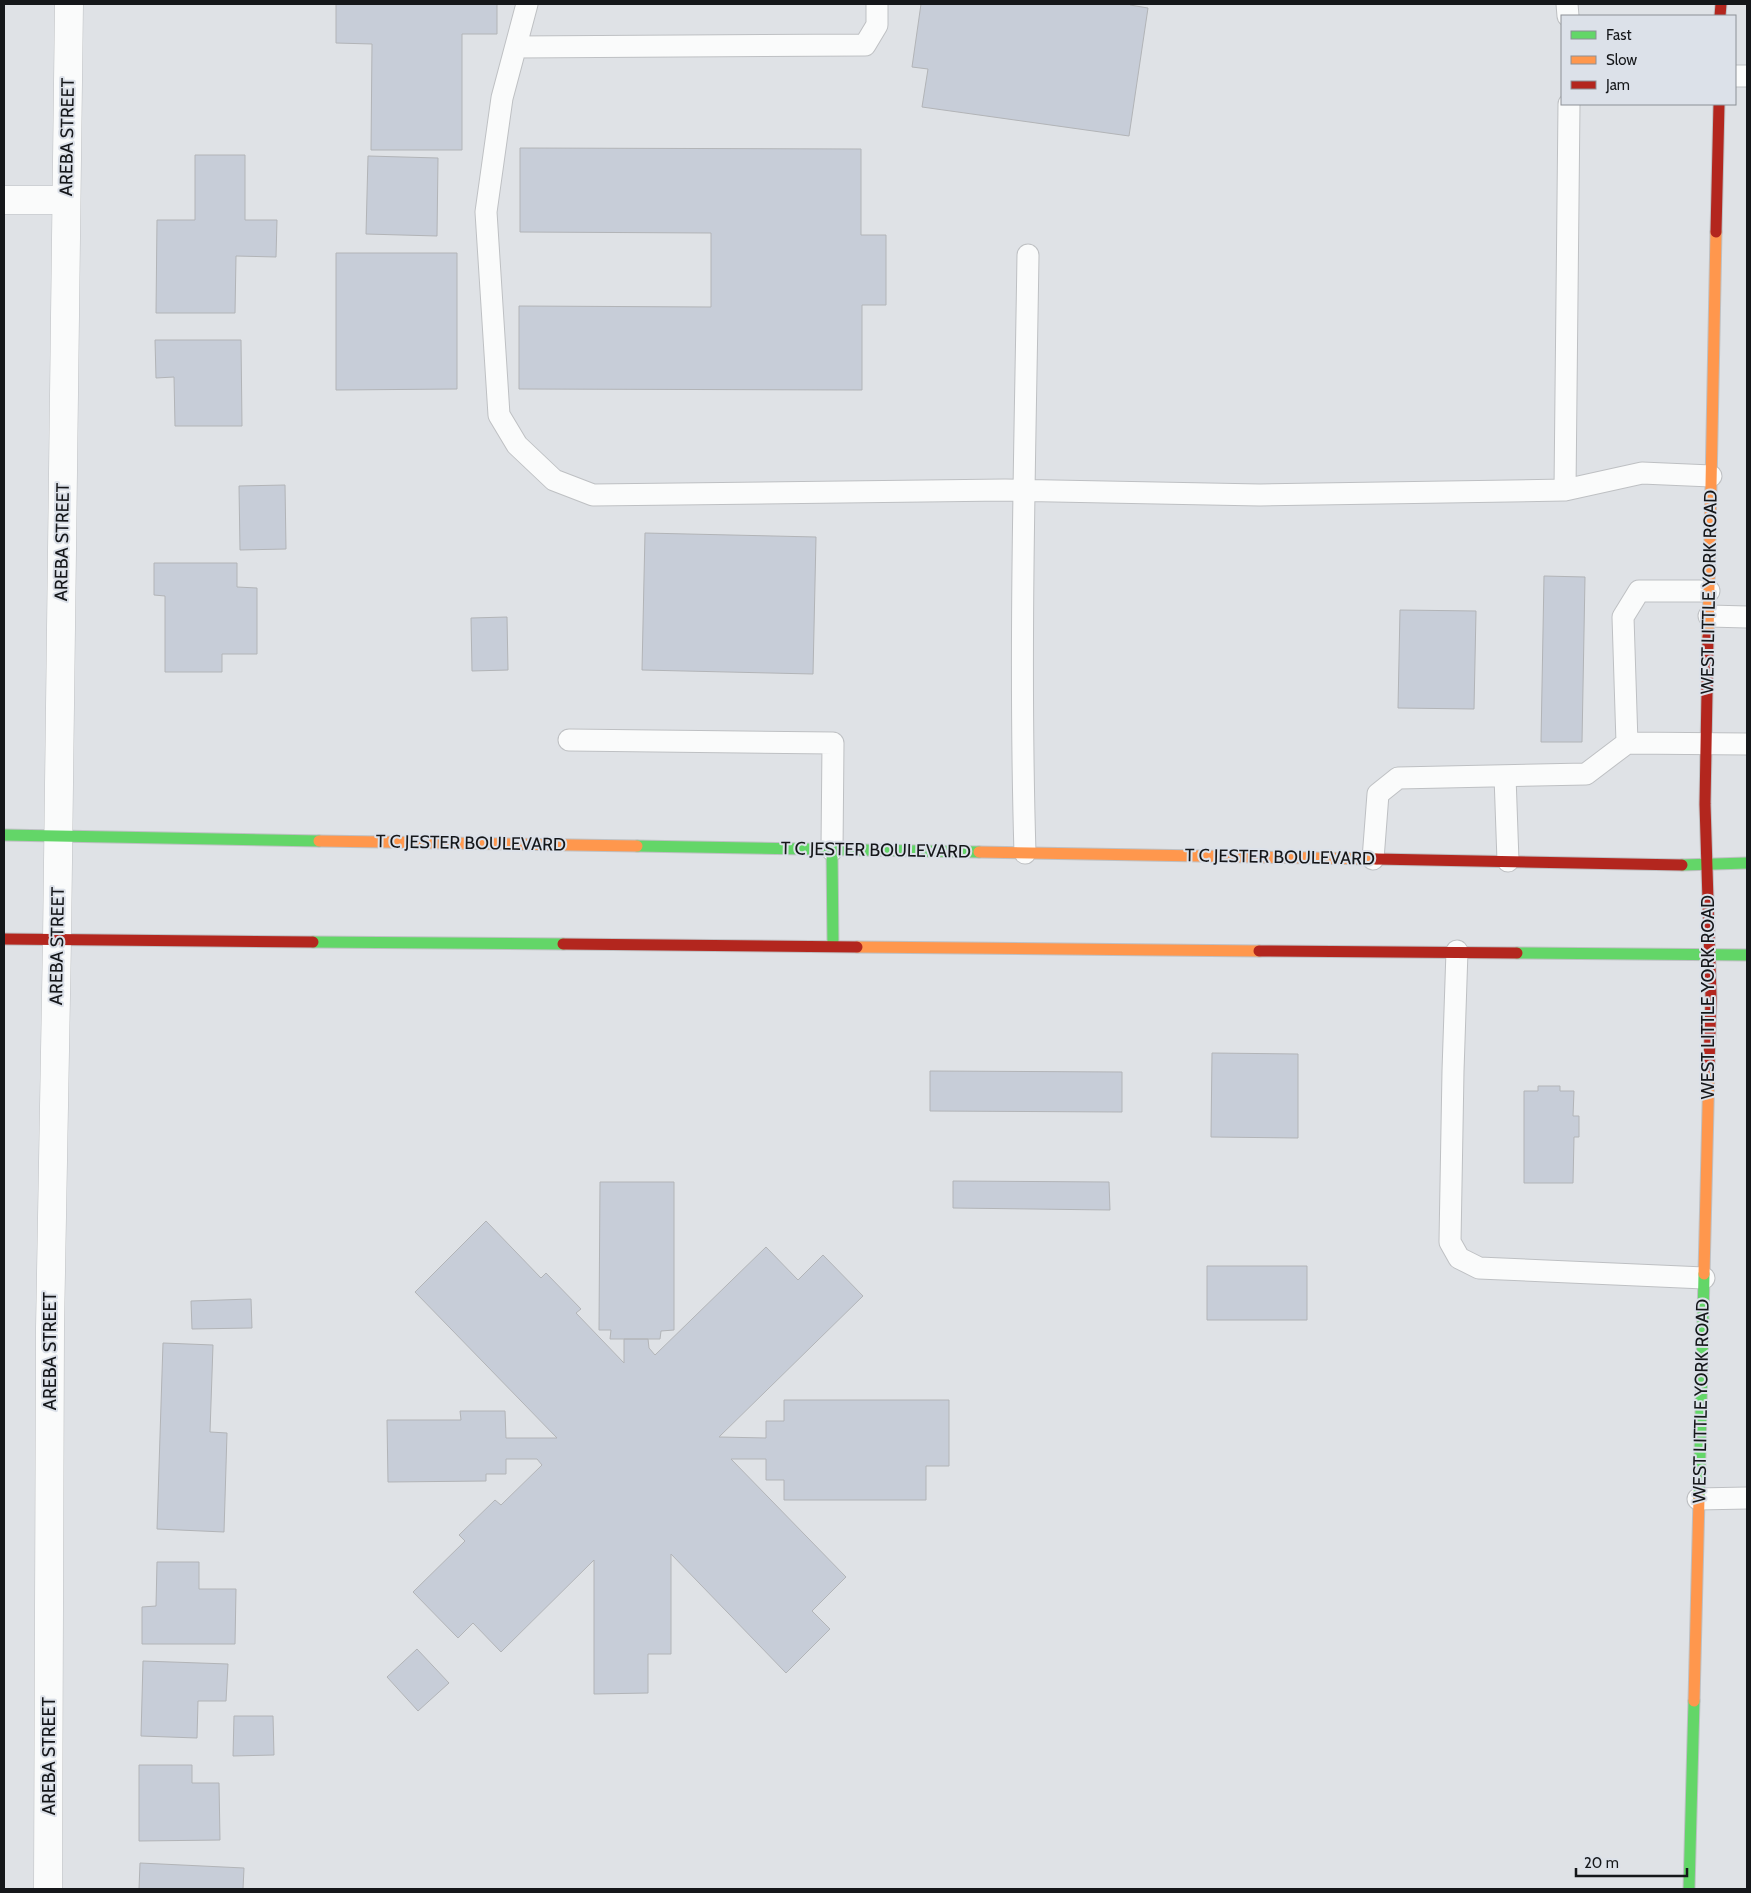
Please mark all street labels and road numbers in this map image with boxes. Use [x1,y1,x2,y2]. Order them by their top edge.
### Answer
street label: AREBA STREET [55,77,79,196]
street label: AREBA STREET [50,482,74,601]
street label: WEST LITTLE YORK ROAD [1696,490,1722,694]
street label: T C JESTER BOULEVARD [376,830,566,856]
street label: T C JESTER BOULEVARD [781,837,971,863]
street label: T C JESTER BOULEVARD [1185,844,1375,870]
street label: AREBA STREET [45,886,69,1005]
street label: WEST LITTLE YORK ROAD [1697,895,1719,1099]
street label: AREBA STREET [39,1291,61,1410]
street label: WEST LITTLE YORK ROAD [1688,1299,1714,1503]
street label: AREBA STREET [38,1696,60,1815]

